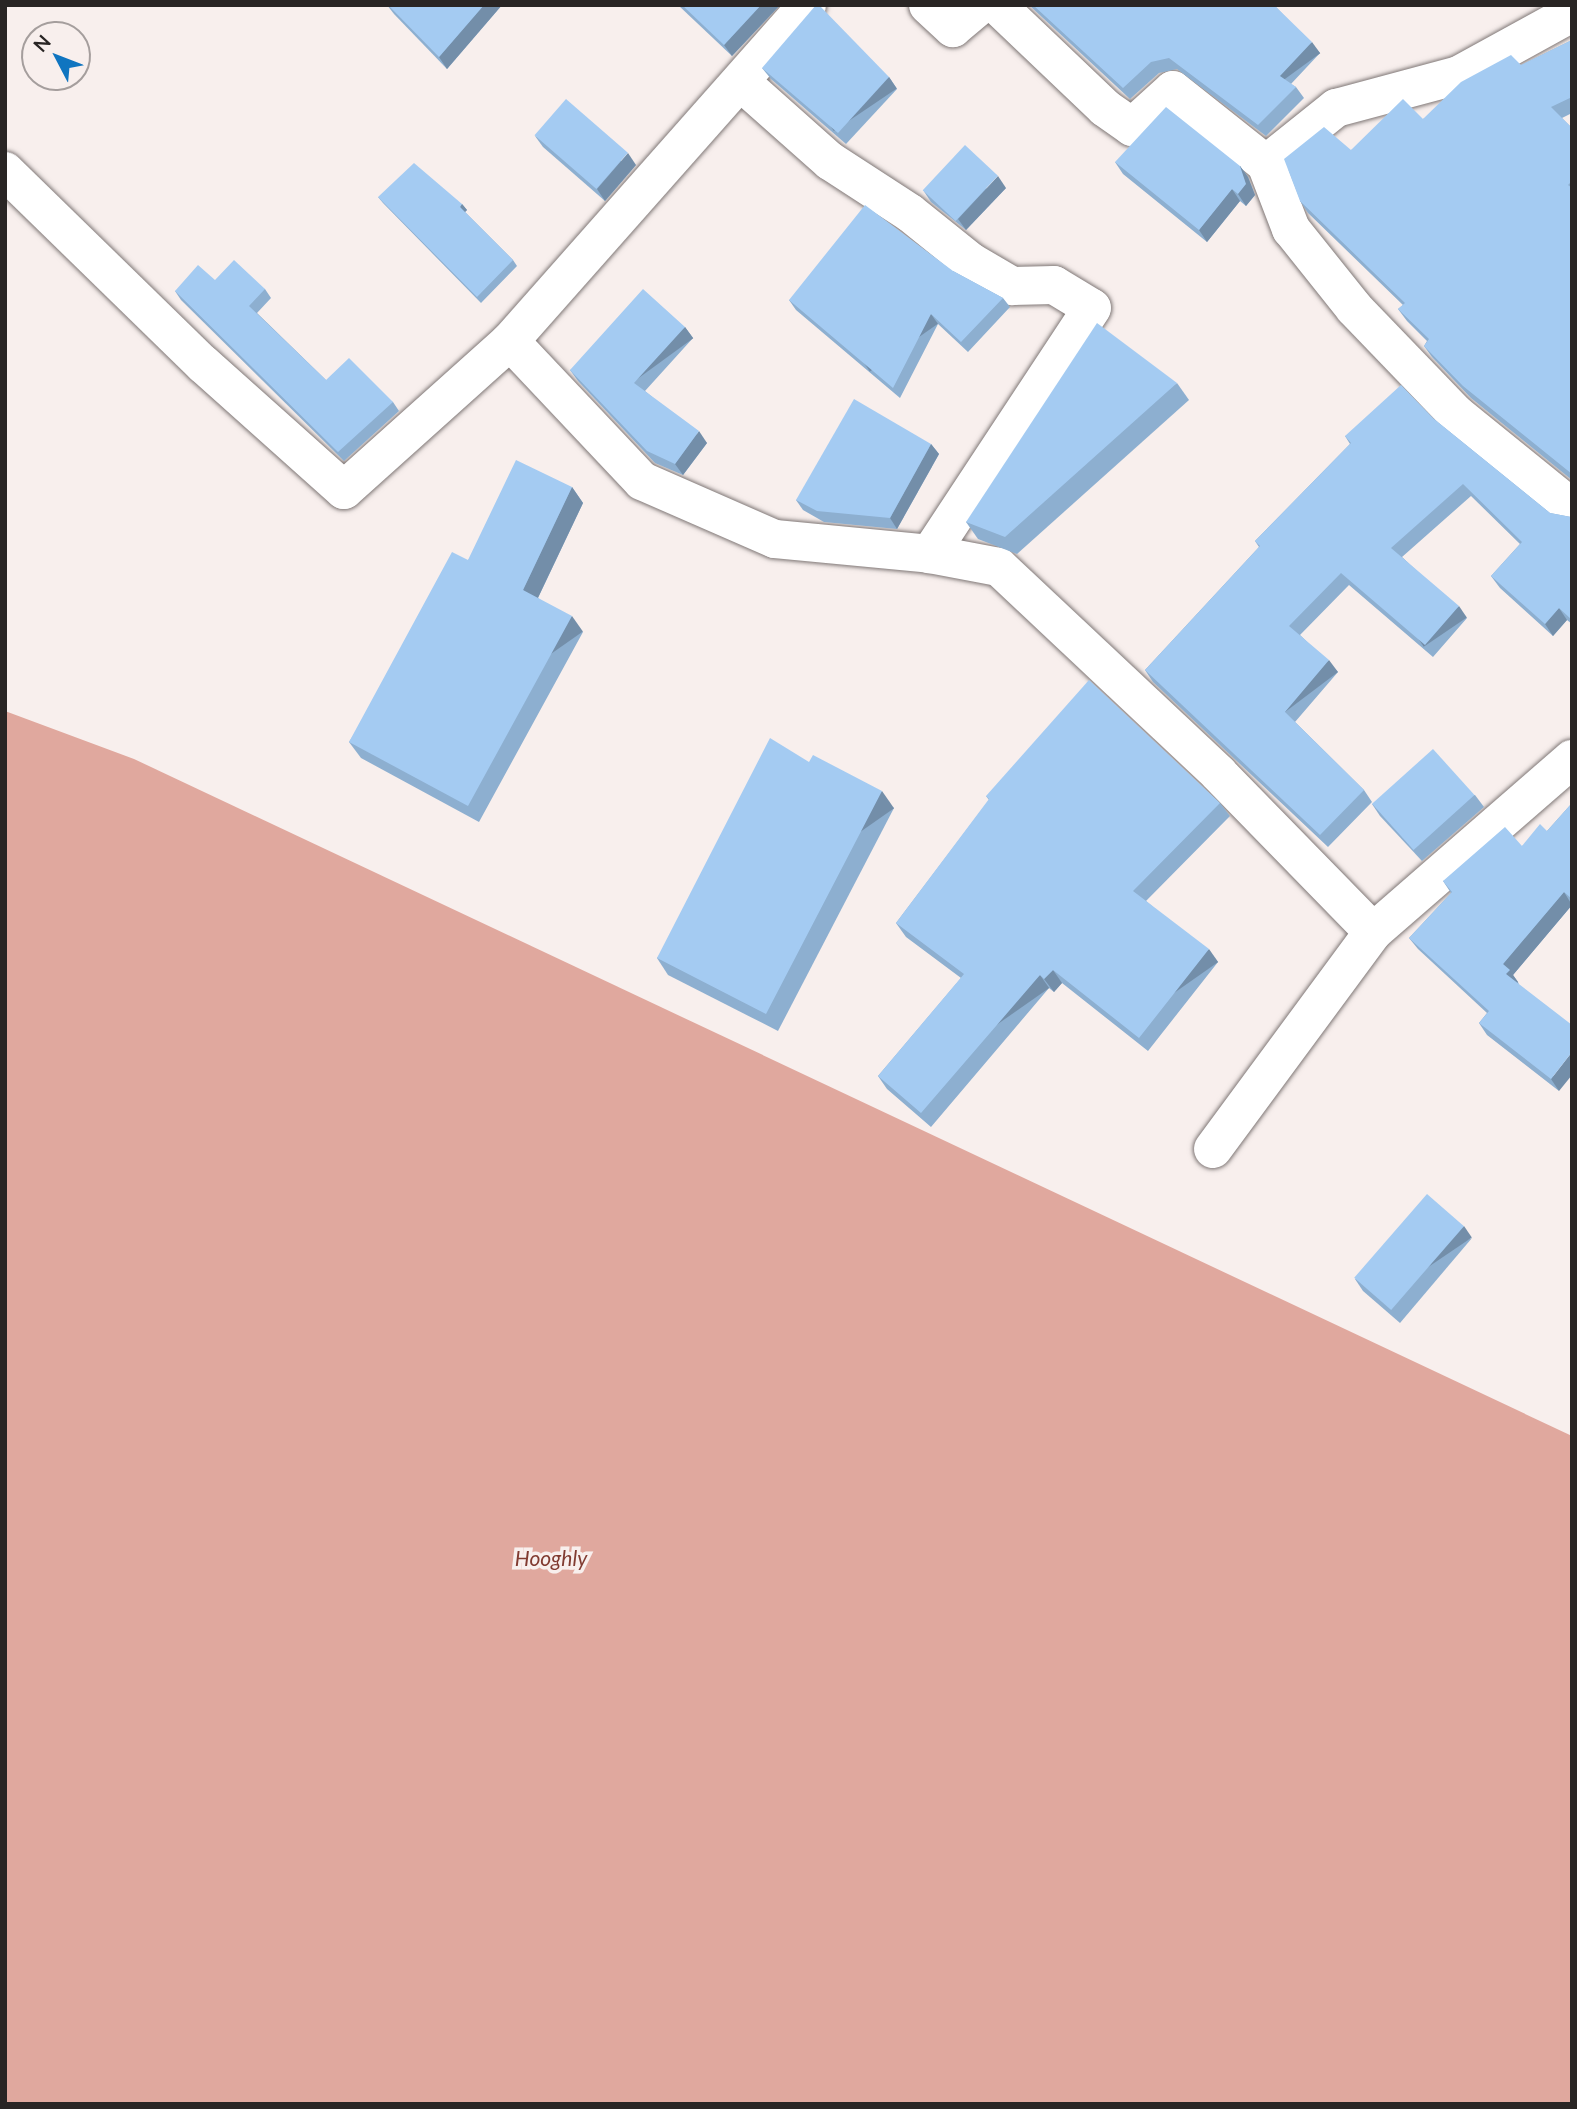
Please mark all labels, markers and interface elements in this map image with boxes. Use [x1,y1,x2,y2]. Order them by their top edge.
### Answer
north arrow [21,21,91,91]
text: N [28,30,55,56]
water label: Hooghly [515,1545,587,1571]

